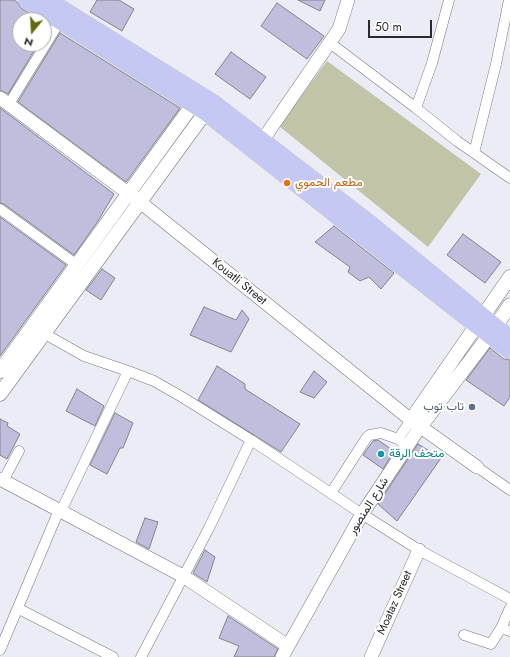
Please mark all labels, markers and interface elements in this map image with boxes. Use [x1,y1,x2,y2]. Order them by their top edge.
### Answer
north arrow [12,12,52,52]
scale bar [370,12,434,38]
text: 50 m [375,18,402,36]
text: N [22,34,35,51]
place label: مطعم الحموي [295,176,363,190]
marker: مطعم الحموي [282,178,292,188]
street label: Kouatli Street [209,256,269,308]
place label: تاب توب [423,400,464,414]
marker: تاب توب [467,402,477,412]
place label: متحف الرقة [389,447,444,461]
marker: متحف الرقة [376,449,386,459]
street label: شارع المنصور [346,475,392,537]
street label: Moataz Street [375,569,415,637]

